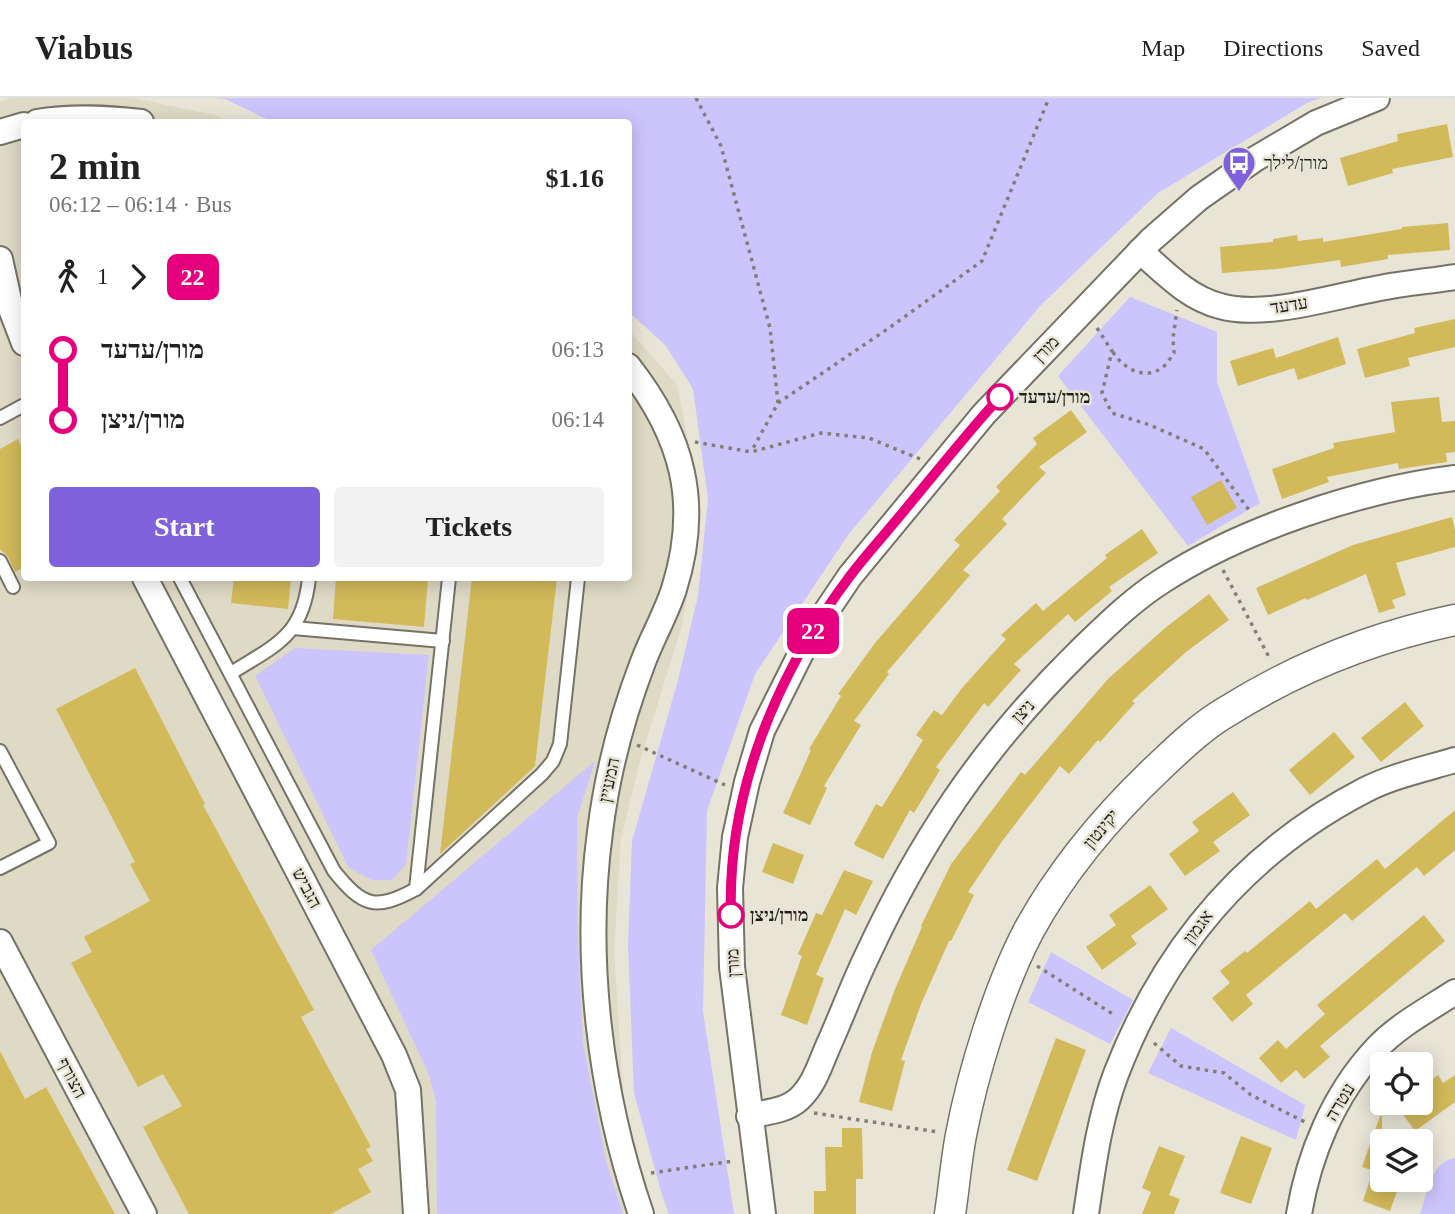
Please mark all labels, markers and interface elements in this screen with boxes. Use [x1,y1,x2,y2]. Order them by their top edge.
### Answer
text: Viabus [35,30,133,66]
text: Map [1141,35,1185,61]
text: Directions [1223,35,1323,61]
text: Saved [1361,35,1420,61]
bus stop icon: מורן/לילך [1220,144,1258,193]
text: 2 min [49,145,141,187]
place label: מורן/לילך [1264,153,1328,173]
text: $1.16 [546,164,604,193]
text: 06:12 – 06:14 · Bus [49,192,232,217]
icon: walk [49,258,87,296]
icon: forward [119,258,157,296]
text: 1 [97,264,109,289]
text: 22 [181,264,205,290]
street label: עדעד [1269,292,1309,318]
street label: מורן [1029,332,1063,366]
text: מורן/עדעד [101,335,204,364]
text: 06:13 [552,337,604,362]
marker: מורן/עדעד [987,384,1013,410]
place label: מורן/עדעד [1019,387,1090,407]
text: מורן/ניצן [101,405,185,434]
text: 06:14 [552,407,604,432]
button: Start [49,487,320,567]
button: Tickets [334,487,604,567]
line badge: 22 [782,608,844,654]
text: 22 [801,618,825,644]
street label: ניצן [1007,695,1039,727]
street label: המעיין [595,756,623,804]
street label: יקינטון [1079,805,1123,853]
street label: הגביש [288,865,326,911]
marker: מורן/ניצן [718,902,744,928]
place label: מורן/ניצן [750,905,808,925]
street label: אגמון [1179,906,1217,948]
street label: מורן [722,948,744,978]
map controls [1370,1052,1433,1192]
button: locate [1370,1052,1433,1115]
street label: הצורף [53,1055,91,1101]
street label: עטרה [1321,1080,1359,1124]
button: layers [1370,1129,1433,1192]

